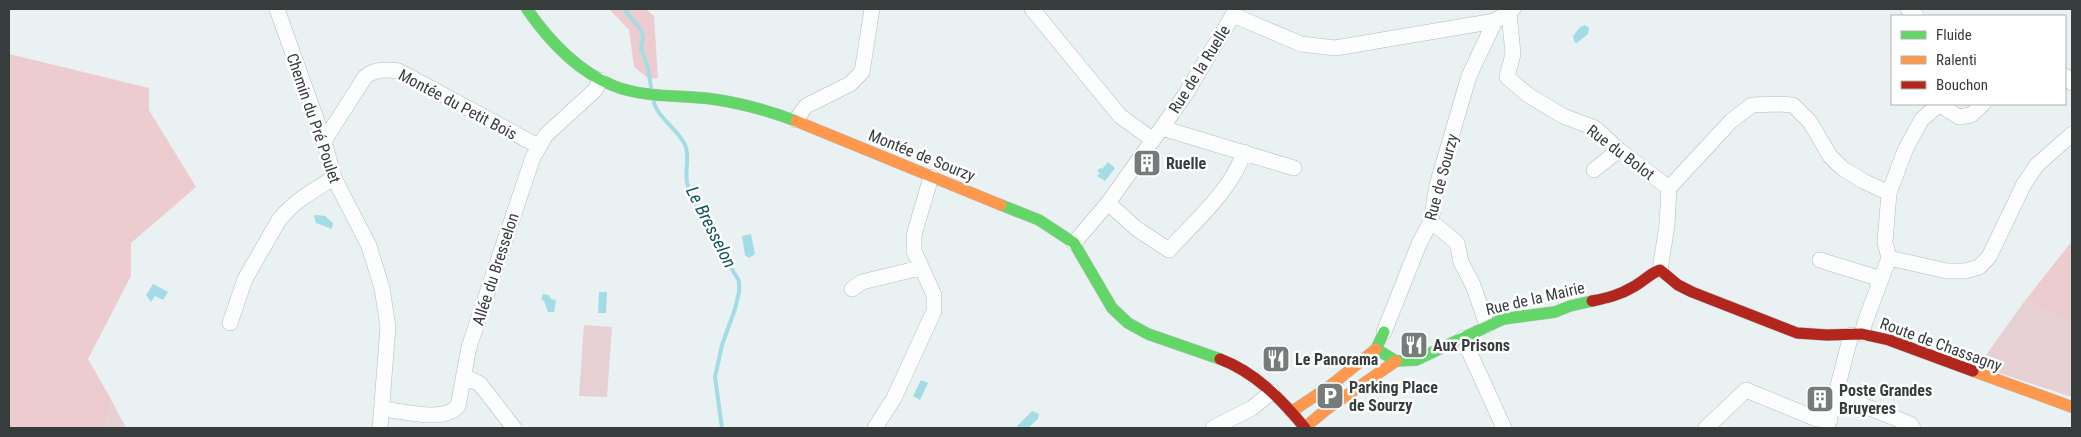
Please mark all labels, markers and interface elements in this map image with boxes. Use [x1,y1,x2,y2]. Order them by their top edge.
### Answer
legend [1891,15,2066,105]
street label: Rue de la Ruelle [1165,22,1234,117]
text: Fluide [1936,26,1972,44]
street label: Chemin du Pré Poulet [282,51,345,186]
text: Ralenti [1936,51,1977,69]
street label: Montée du Petit Bois [395,65,520,144]
text: Bouchon [1936,76,1988,94]
street label: Rue du Bolot [1583,121,1659,184]
street label: Montée de Sourzy [866,125,978,186]
street label: Rue de Sourzy [1421,131,1462,223]
building icon: Ruelle [1132,148,1162,178]
place label: Ruelle [1166,154,1206,173]
water label: Le Bresselon [682,182,741,271]
street label: Allée du Bresselon [468,211,523,328]
street label: Rue de la Mairie [1484,278,1586,319]
street label: Route de Chassagny [1877,314,2005,375]
restaurant icon: Aux Prisons [1399,330,1429,360]
place label: Aux Prisons [1433,336,1510,355]
restaurant icon: Le Panorama [1261,344,1291,374]
place label: Le Panorama [1295,350,1379,369]
place label: Parking Place de Sourzy [1349,378,1438,415]
parking icon: Parking Place de Sourzy [1315,381,1345,411]
place label: Poste Grandes Bruyeres [1839,381,1932,418]
building icon: Poste Grandes Bruyeres [1805,384,1835,414]

